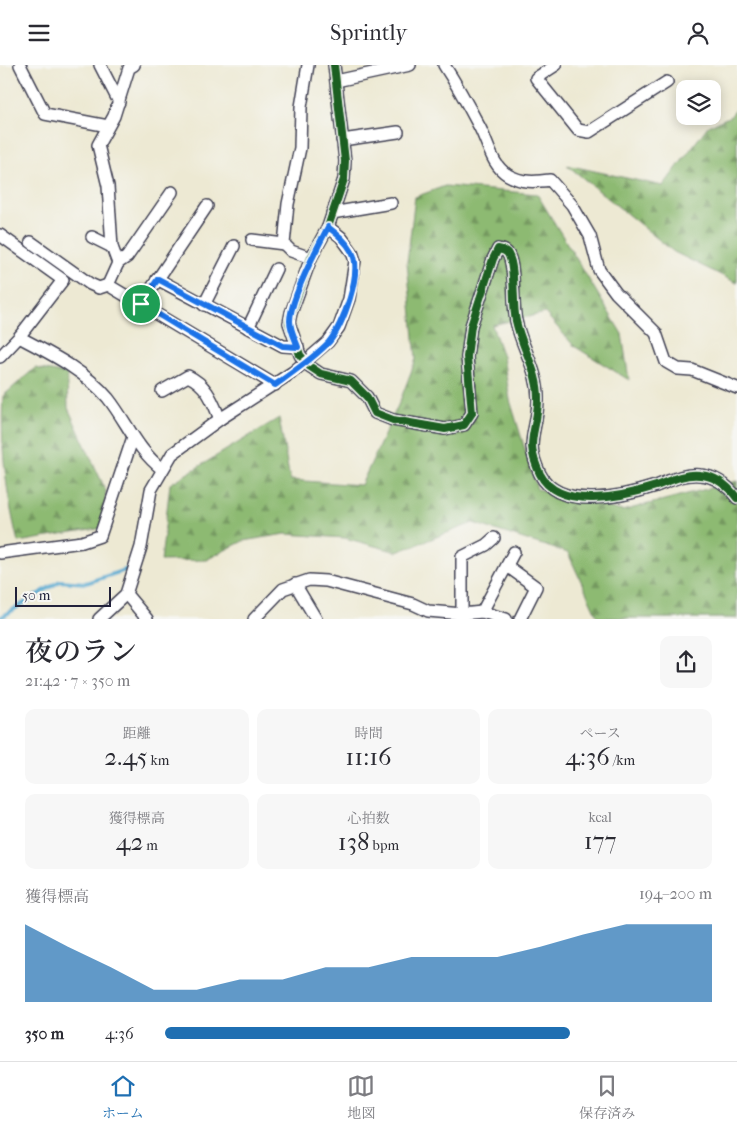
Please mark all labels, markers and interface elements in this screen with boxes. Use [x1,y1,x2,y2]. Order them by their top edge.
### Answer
icon: menu [25,19,53,47]
icon: person [684,19,712,47]
text: Sprintly [330,20,407,46]
map controls [676,80,721,125]
button: layers [676,80,721,125]
pin [120,283,162,325]
icon: arrive [127,290,155,318]
scale bar [15,583,111,607]
text: 50 m [22,587,50,604]
text: 夜のラン [25,635,137,668]
button: share [660,636,712,688]
text: 21:42 · 7 × 350 m [25,671,130,690]
text: 距離 [123,725,151,742]
text: 時間 [354,725,382,742]
text: ペース [580,725,621,742]
text: 2.45 [104,742,148,771]
text: 11:16 [345,742,392,771]
text: 4:36 [565,742,610,771]
text: km [148,752,169,769]
text: /km [610,752,635,769]
text: kcal [588,809,612,826]
text: 獲得標高 [109,810,165,827]
text: 心拍数 [347,810,389,827]
text: 177 [584,826,617,855]
text: 42 [116,827,143,856]
text: 138 [338,827,370,856]
text: m [143,837,158,854]
text: bpm [370,837,399,854]
text: 194–200 m [639,884,712,903]
text: 獲得標高 [25,887,89,906]
text: 350 m [25,1024,64,1043]
text: 4:36 [105,1024,134,1043]
tab: ホーム [102,1072,144,1122]
tab: 地図 [347,1072,375,1122]
tab: 保存済み [579,1072,635,1122]

